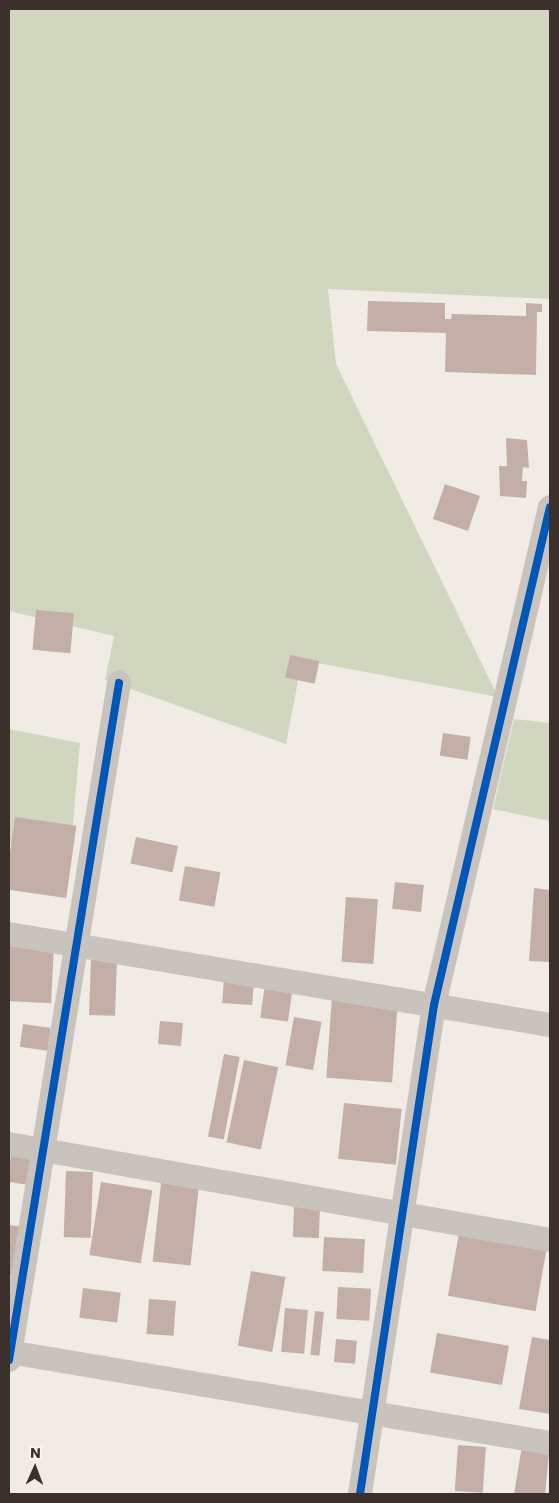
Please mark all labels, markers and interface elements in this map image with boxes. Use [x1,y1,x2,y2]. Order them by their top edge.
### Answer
north arrow [10,1443,60,1493]
text: N [30,1443,41,1463]

